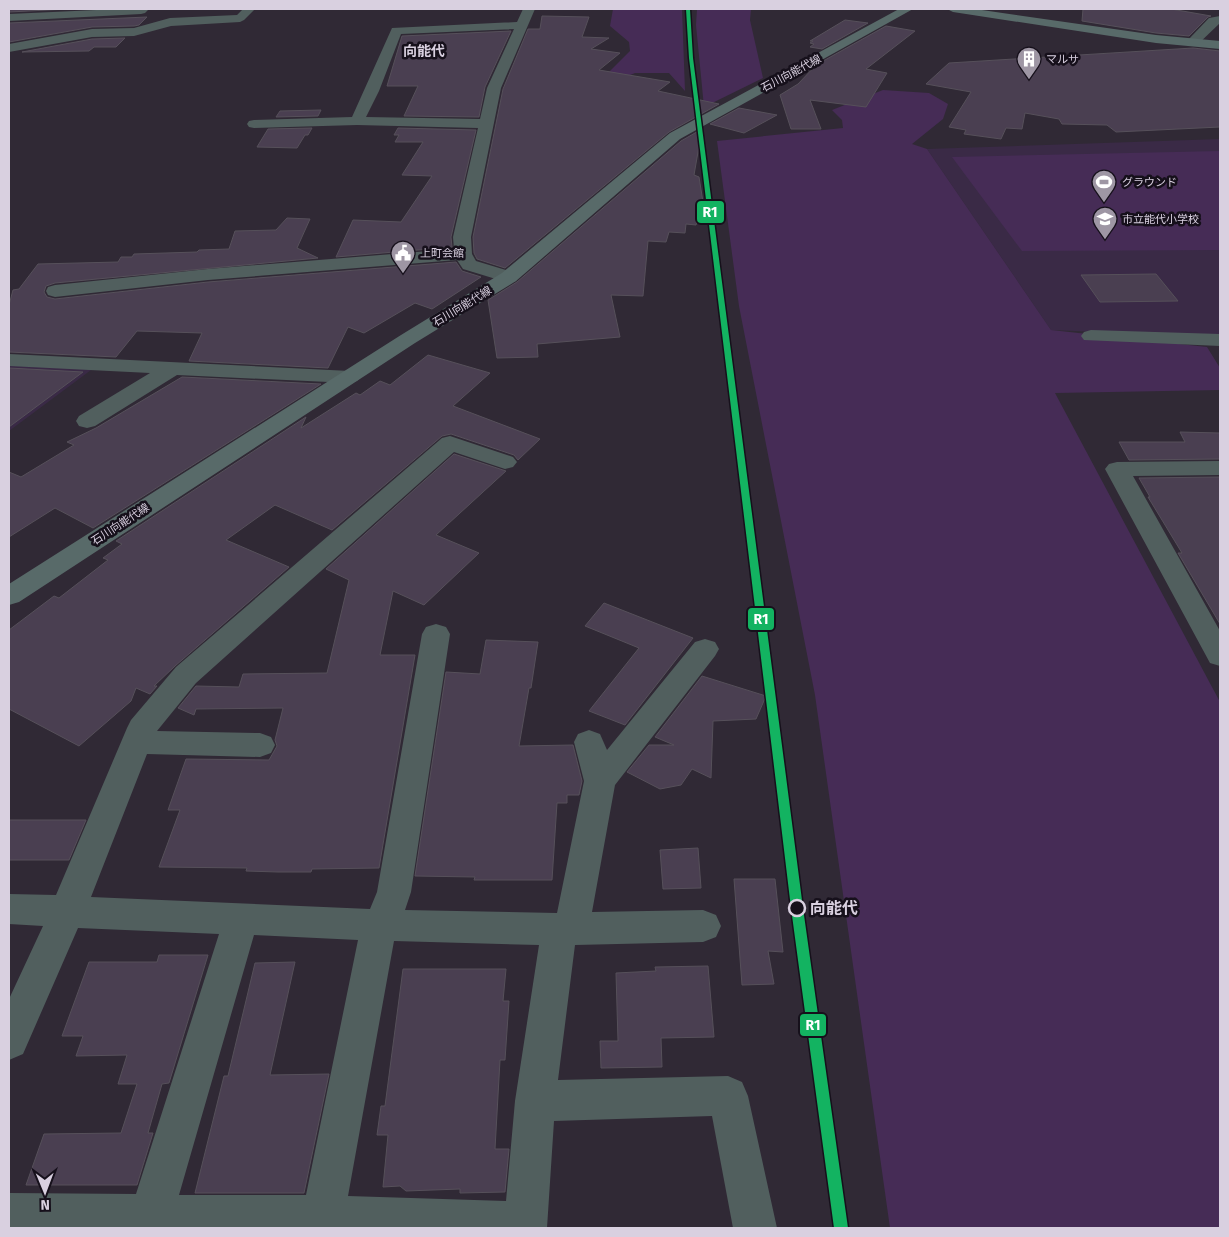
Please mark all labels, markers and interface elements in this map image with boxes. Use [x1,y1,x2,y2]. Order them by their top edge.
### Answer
district label: 向能代 [403,43,445,60]
building icon: マルサ [1016,46,1042,80]
street label: 石川向能代線 [759,52,823,95]
place label: マルサ [1046,53,1079,66]
sports icon: グラウンド [1091,169,1117,203]
place label: グラウンド [1122,176,1177,189]
line badge: R1 [696,200,725,224]
text: R1 [703,204,717,221]
school or university icon: 市立能代小学校 [1092,206,1118,240]
place label: 市立能代小学校 [1122,213,1199,226]
public building icon: 上町会館 [390,240,416,274]
place label: 上町会館 [420,247,464,260]
street label: 石川向能代線 [431,284,494,329]
street label: 石川向能代線 [89,501,151,548]
line badge: R1 [747,607,775,631]
text: R1 [754,611,768,628]
marker: 向能代 [788,899,806,917]
place label: 向能代 [810,899,858,918]
line badge: R1 [799,1013,827,1037]
text: R1 [806,1017,820,1034]
north arrow [20,1167,70,1217]
text: N [40,1196,50,1213]

